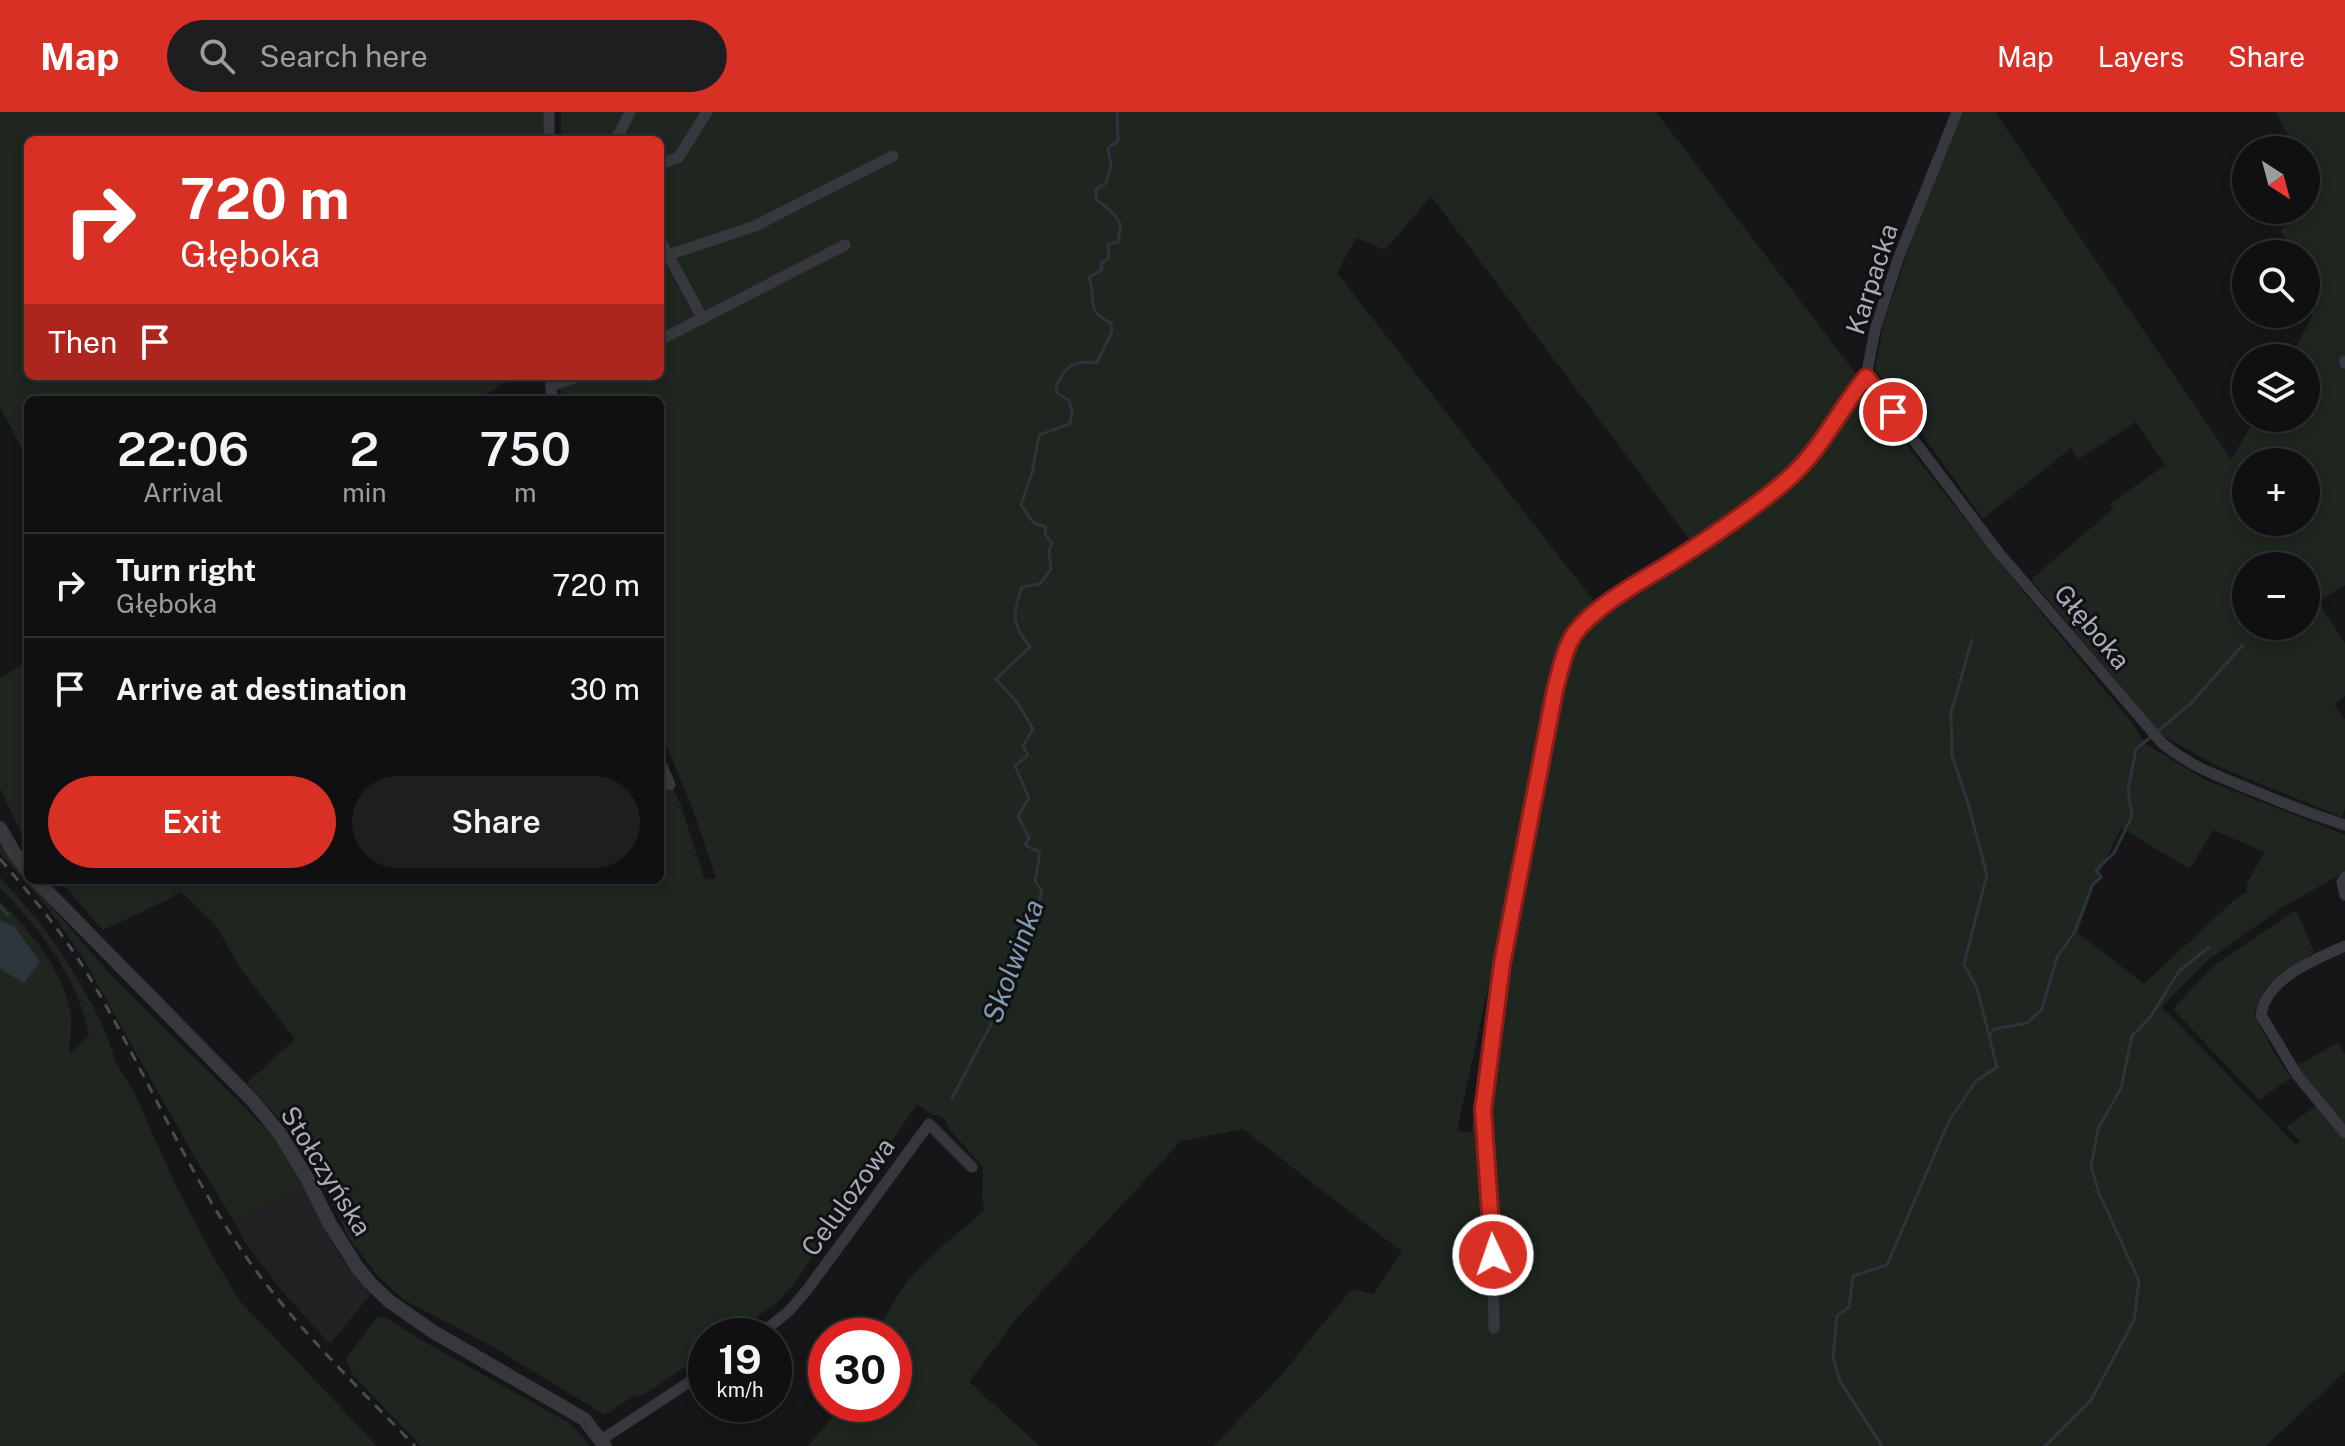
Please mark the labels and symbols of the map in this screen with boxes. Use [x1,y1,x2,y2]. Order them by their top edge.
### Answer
north arrow [2232,136,2320,224]
street label: Karpacka [1839,220,1904,338]
pin [1859,378,1927,446]
street label: Głęboka [2048,578,2137,675]
water label: Skolwinka [975,895,1050,1027]
street label: Stołczyńska [274,1100,378,1241]
street label: Celulozowa [794,1132,901,1262]
position arrow [1451,1213,1535,1297]
speed limit sign: 30 [808,1318,912,1422]

